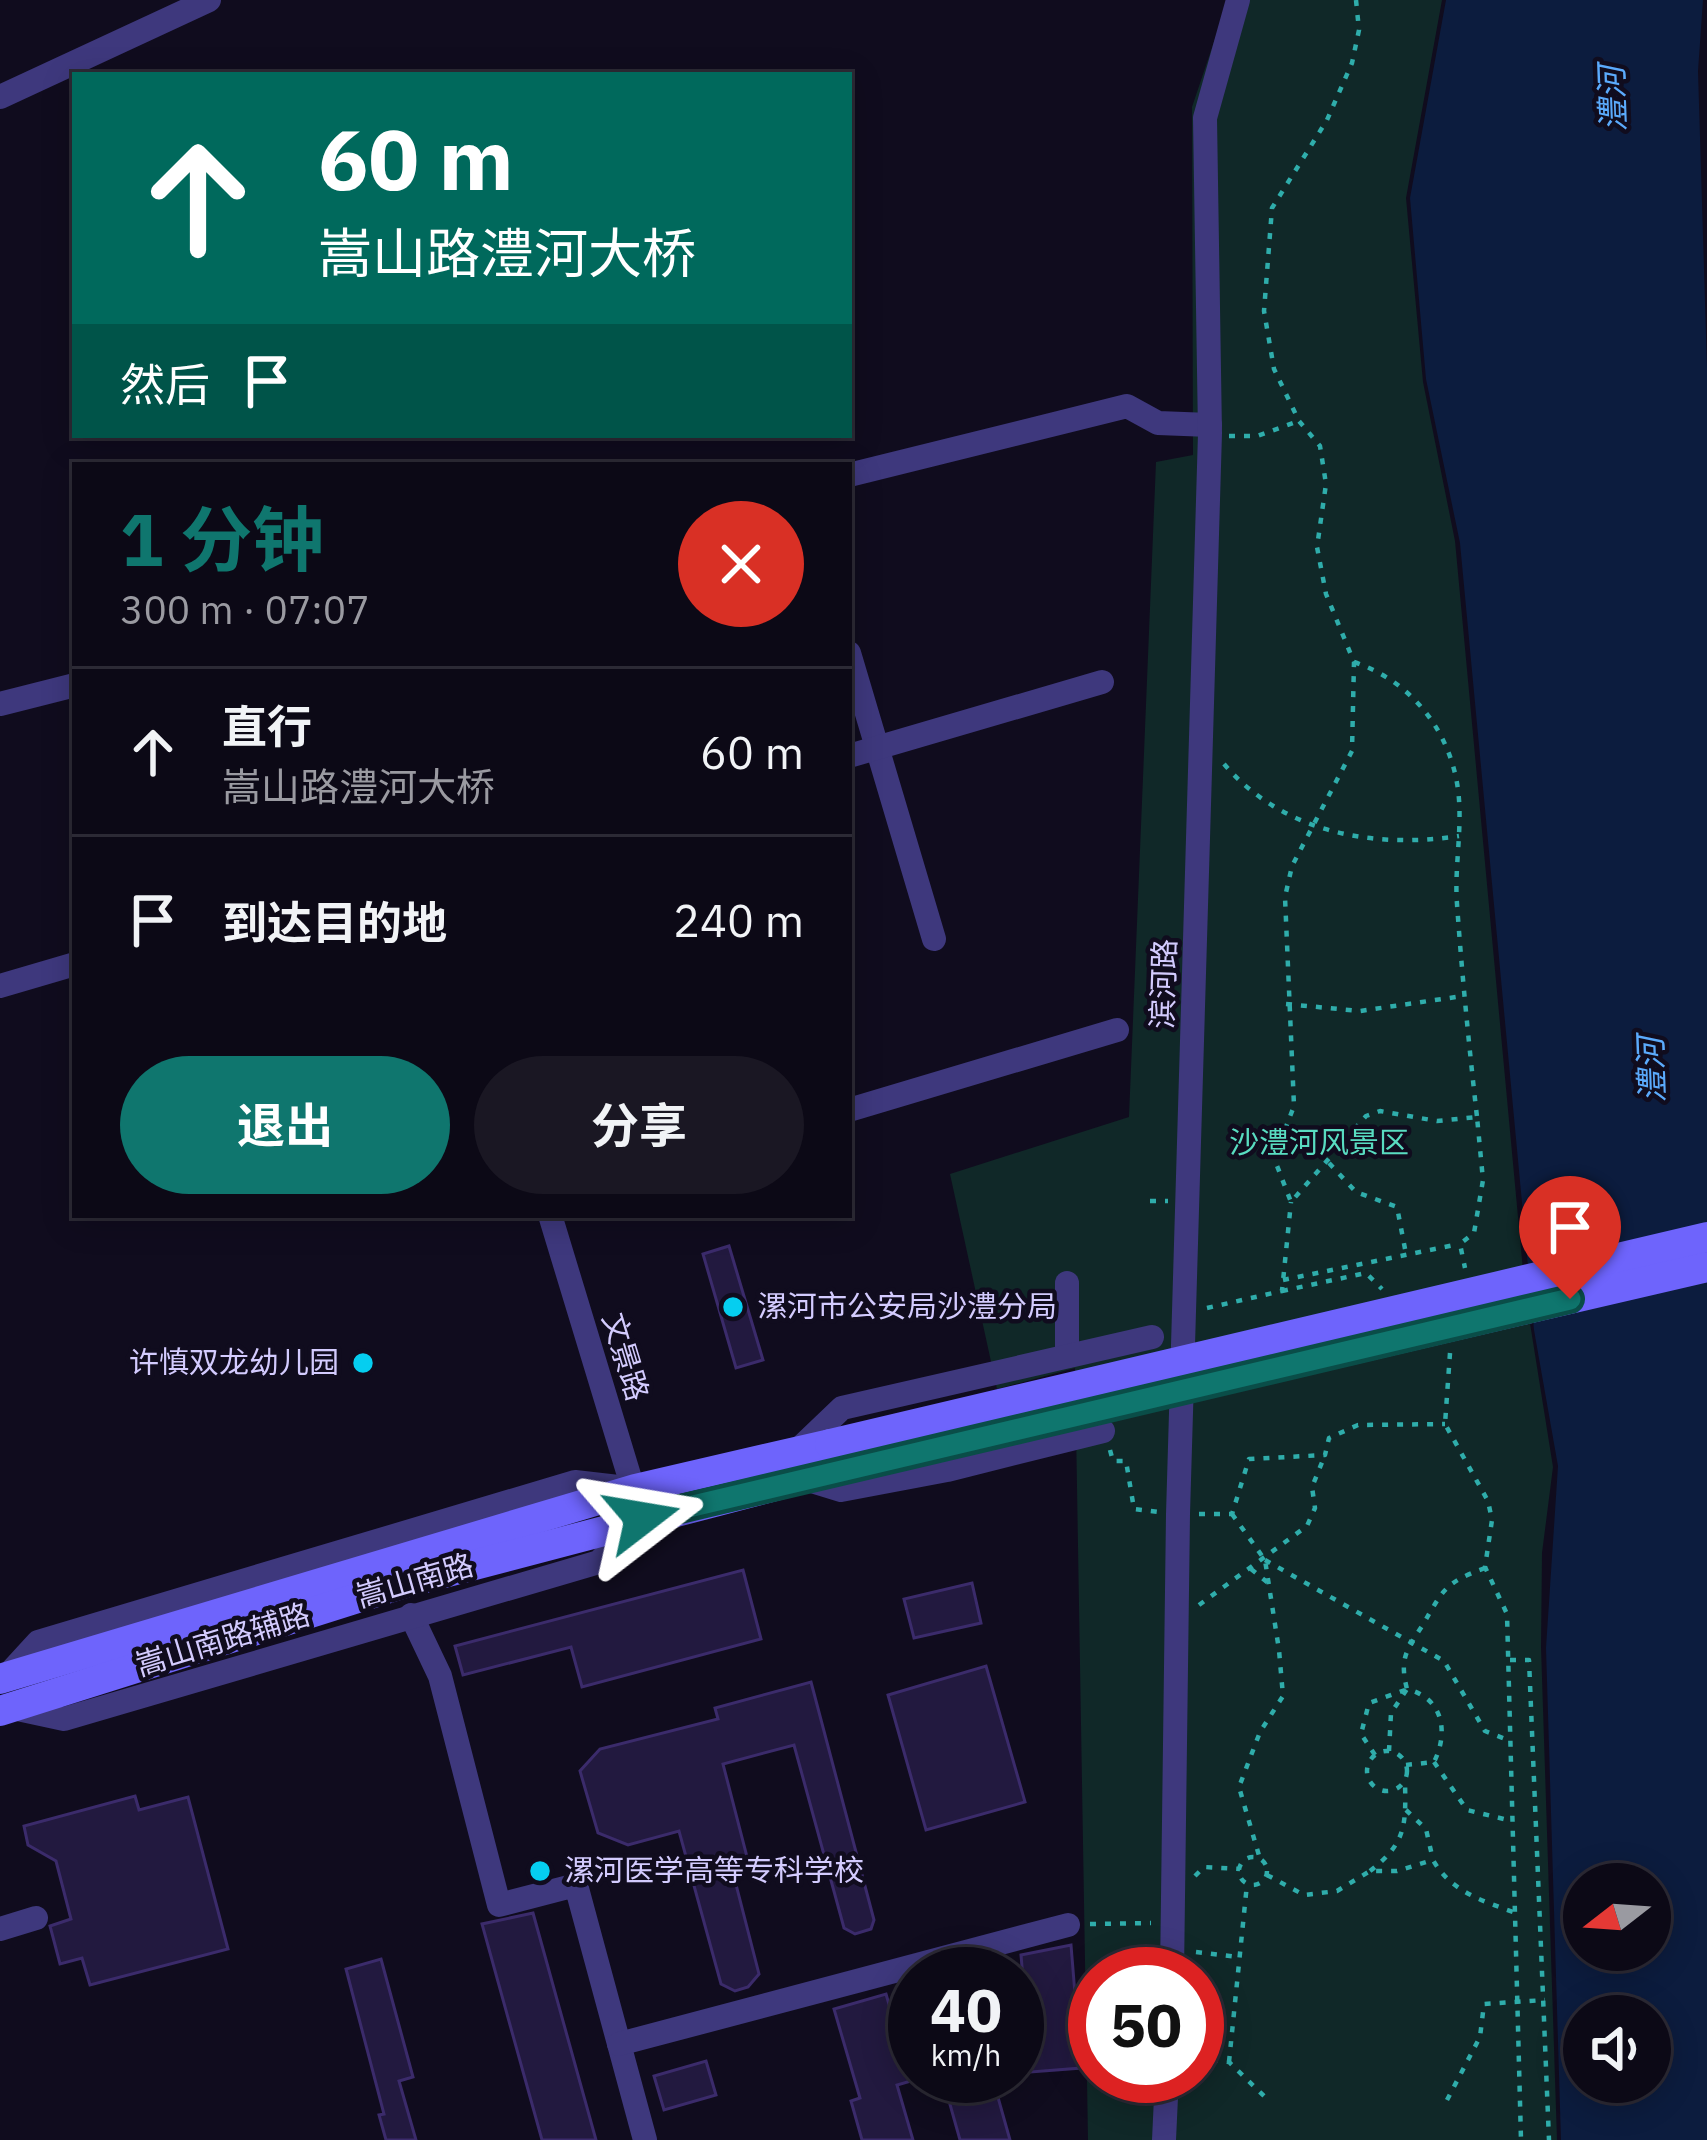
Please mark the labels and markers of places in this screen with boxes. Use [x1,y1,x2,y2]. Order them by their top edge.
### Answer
pin [1519,1176,1621,1299]
place label: 漯河市公安局沙澧分局 [757,1286,1057,1325]
marker: 漯河市公安局沙澧分局 [720,1294,746,1320]
place label: 许慎双龙幼儿园 [129,1342,339,1381]
marker: 许慎双龙幼儿园 [350,1350,376,1376]
place label: 漯河医学高等专科学校 [564,1850,864,1889]
marker: 漯河医学高等专科学校 [527,1858,553,1884]

